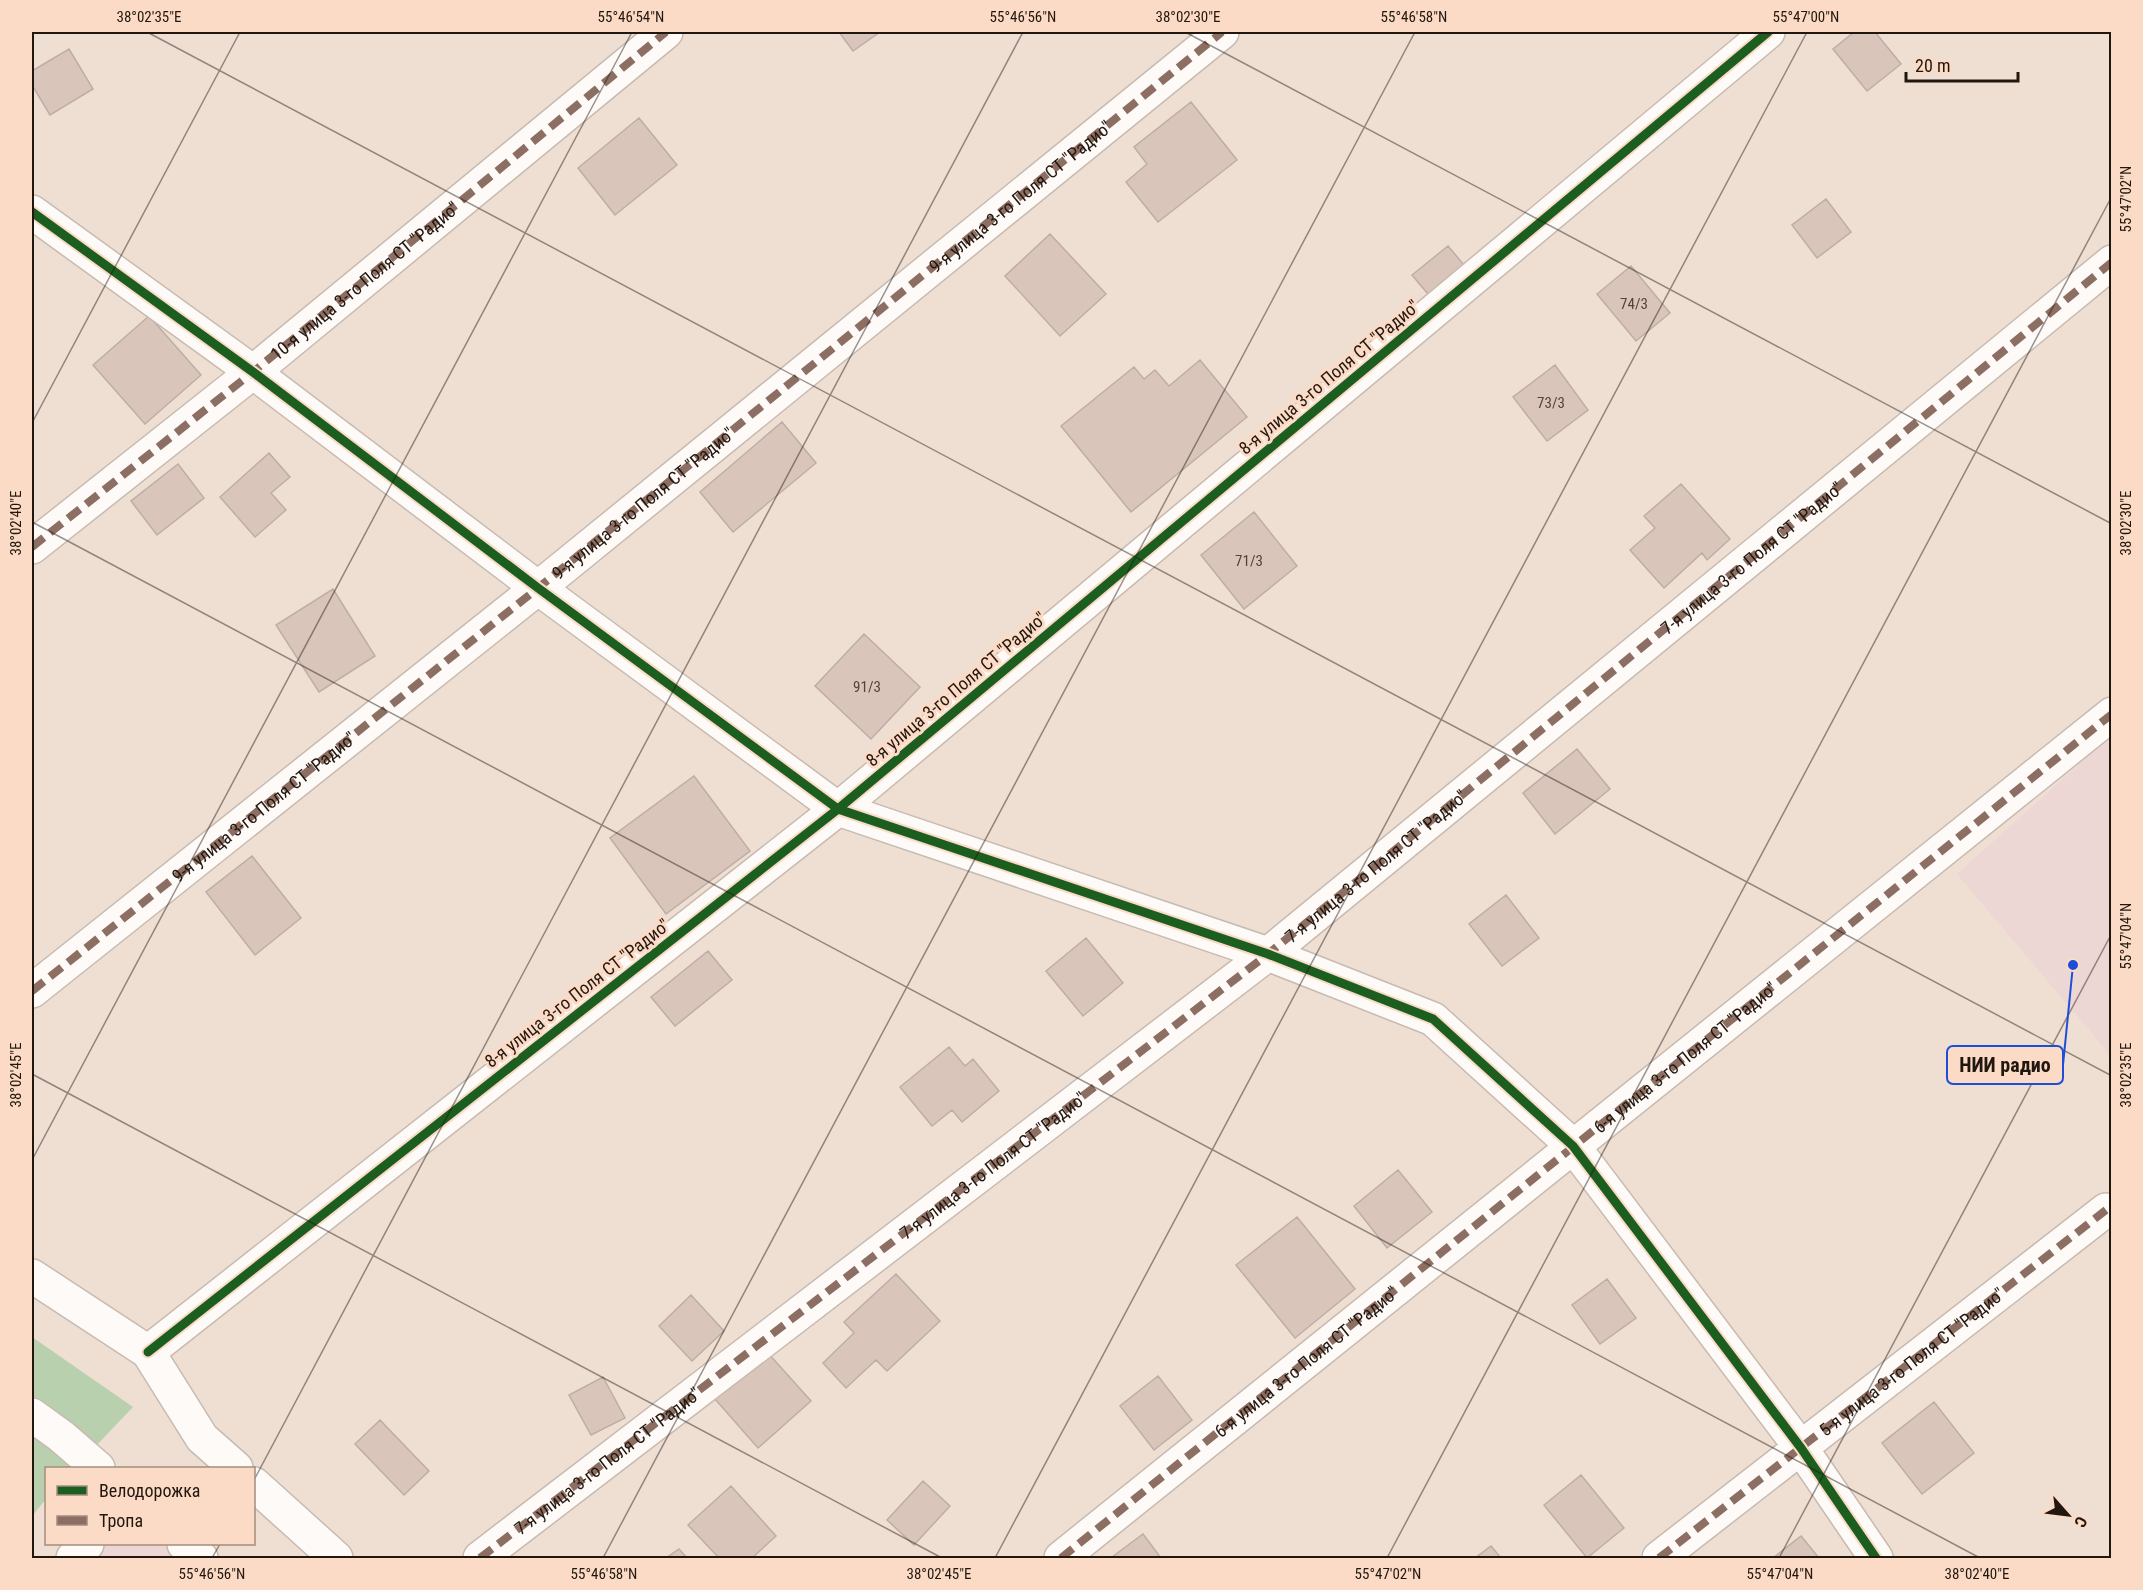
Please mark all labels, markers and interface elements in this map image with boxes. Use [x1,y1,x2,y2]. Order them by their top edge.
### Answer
text: 38°02'35"E [117,8,181,26]
text: 55°46'54"N [598,8,664,26]
text: 55°46'56"N [990,8,1056,26]
text: 38°02'30"E [1156,8,1220,26]
text: 55°46'58"N [1381,8,1447,26]
text: 55°47'00"N [1773,8,1839,26]
scale bar [1906,45,2018,83]
text: 20 m [1915,55,1950,76]
street label: 9-я улица 3-го Поля СТ "Радио" [925,116,1115,277]
text: 55°47'02"N [2117,166,2135,232]
street label: 10-я улица 3-го Поля СТ "Радио" [266,197,463,364]
street label: 8-я улица 3-го Поля СТ "Радио" [1235,295,1423,459]
house number: 74/3 [1620,295,1648,313]
house number: 73/3 [1537,394,1565,412]
street label: 9-я улица 3-го Поля СТ "Радио" [547,422,738,583]
street label: 7-я улица 3-го Поля СТ "Радио" [1656,477,1847,638]
text: 38°02'40"E [7,491,25,555]
text: 38°02'30"E [2117,491,2135,555]
house number: 71/3 [1235,552,1263,570]
street label: 8-я улица 3-го Поля СТ "Радио" [862,607,1050,771]
house number: 91/3 [853,678,881,696]
street label: 9-я улица 3-го Поля СТ "Радио" [167,727,360,886]
street label: 7-я улица 3-го Поля СТ "Радио" [1280,785,1471,946]
text: 55°47'04"N [2117,903,2135,969]
street label: 8-я улица 3-го Поля СТ "Радио" [480,914,674,1072]
street label: 6-я улица 3-го Поля СТ "Радио" [1589,977,1781,1137]
text: 38°02'45"E [7,1043,25,1107]
text: 38°02'35"E [2117,1043,2135,1107]
callout: НИИ радио [1947,1046,2063,1084]
text: НИИ радио [1959,1053,2051,1077]
street label: 7-я улица 3-го Поля СТ "Радио" [895,1087,1090,1243]
street label: 6-я улица 3-го Поля СТ "Радио" [1210,1282,1402,1441]
street label: 5-я улица 3-го Поля СТ "Радио" [1815,1283,2008,1440]
street label: 7-я улица 3-го Поля СТ "Радио" [510,1383,704,1539]
legend [45,1467,255,1545]
text: Велодорожка [99,1480,200,1501]
north arrow [2038,1485,2098,1545]
text: Тропа [99,1510,143,1531]
text: С [2070,1513,2091,1530]
text: 55°46'56"N [179,1565,245,1583]
text: 55°46'58"N [571,1565,637,1583]
text: 38°02'45"E [907,1565,971,1583]
text: 55°47'02"N [1355,1565,1421,1583]
text: 55°47'04"N [1747,1565,1813,1583]
text: 38°02'40"E [1945,1565,2009,1583]

